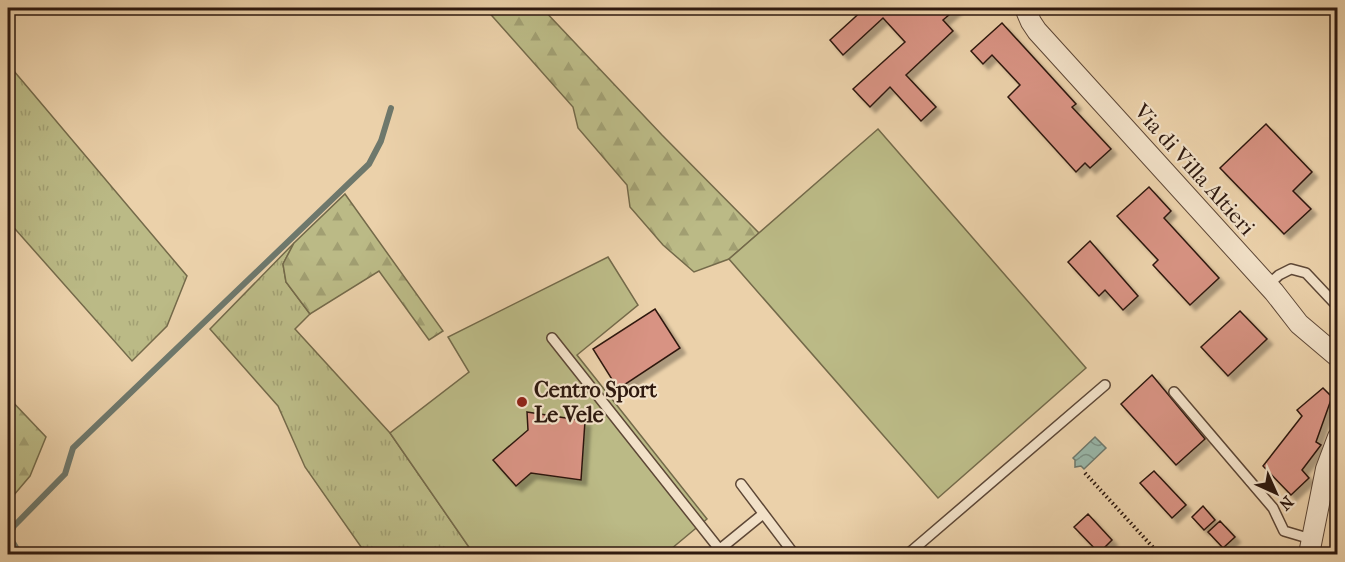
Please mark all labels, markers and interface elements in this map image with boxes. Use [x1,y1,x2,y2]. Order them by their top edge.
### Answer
street label: Via di Villa Altieri [1128,98,1260,241]
place label: Centro Sport Le Vele [534,377,658,428]
marker: Centro Sport Le Vele [515,395,529,409]
north arrow [1246,463,1306,523]
text: N [1275,492,1297,515]

